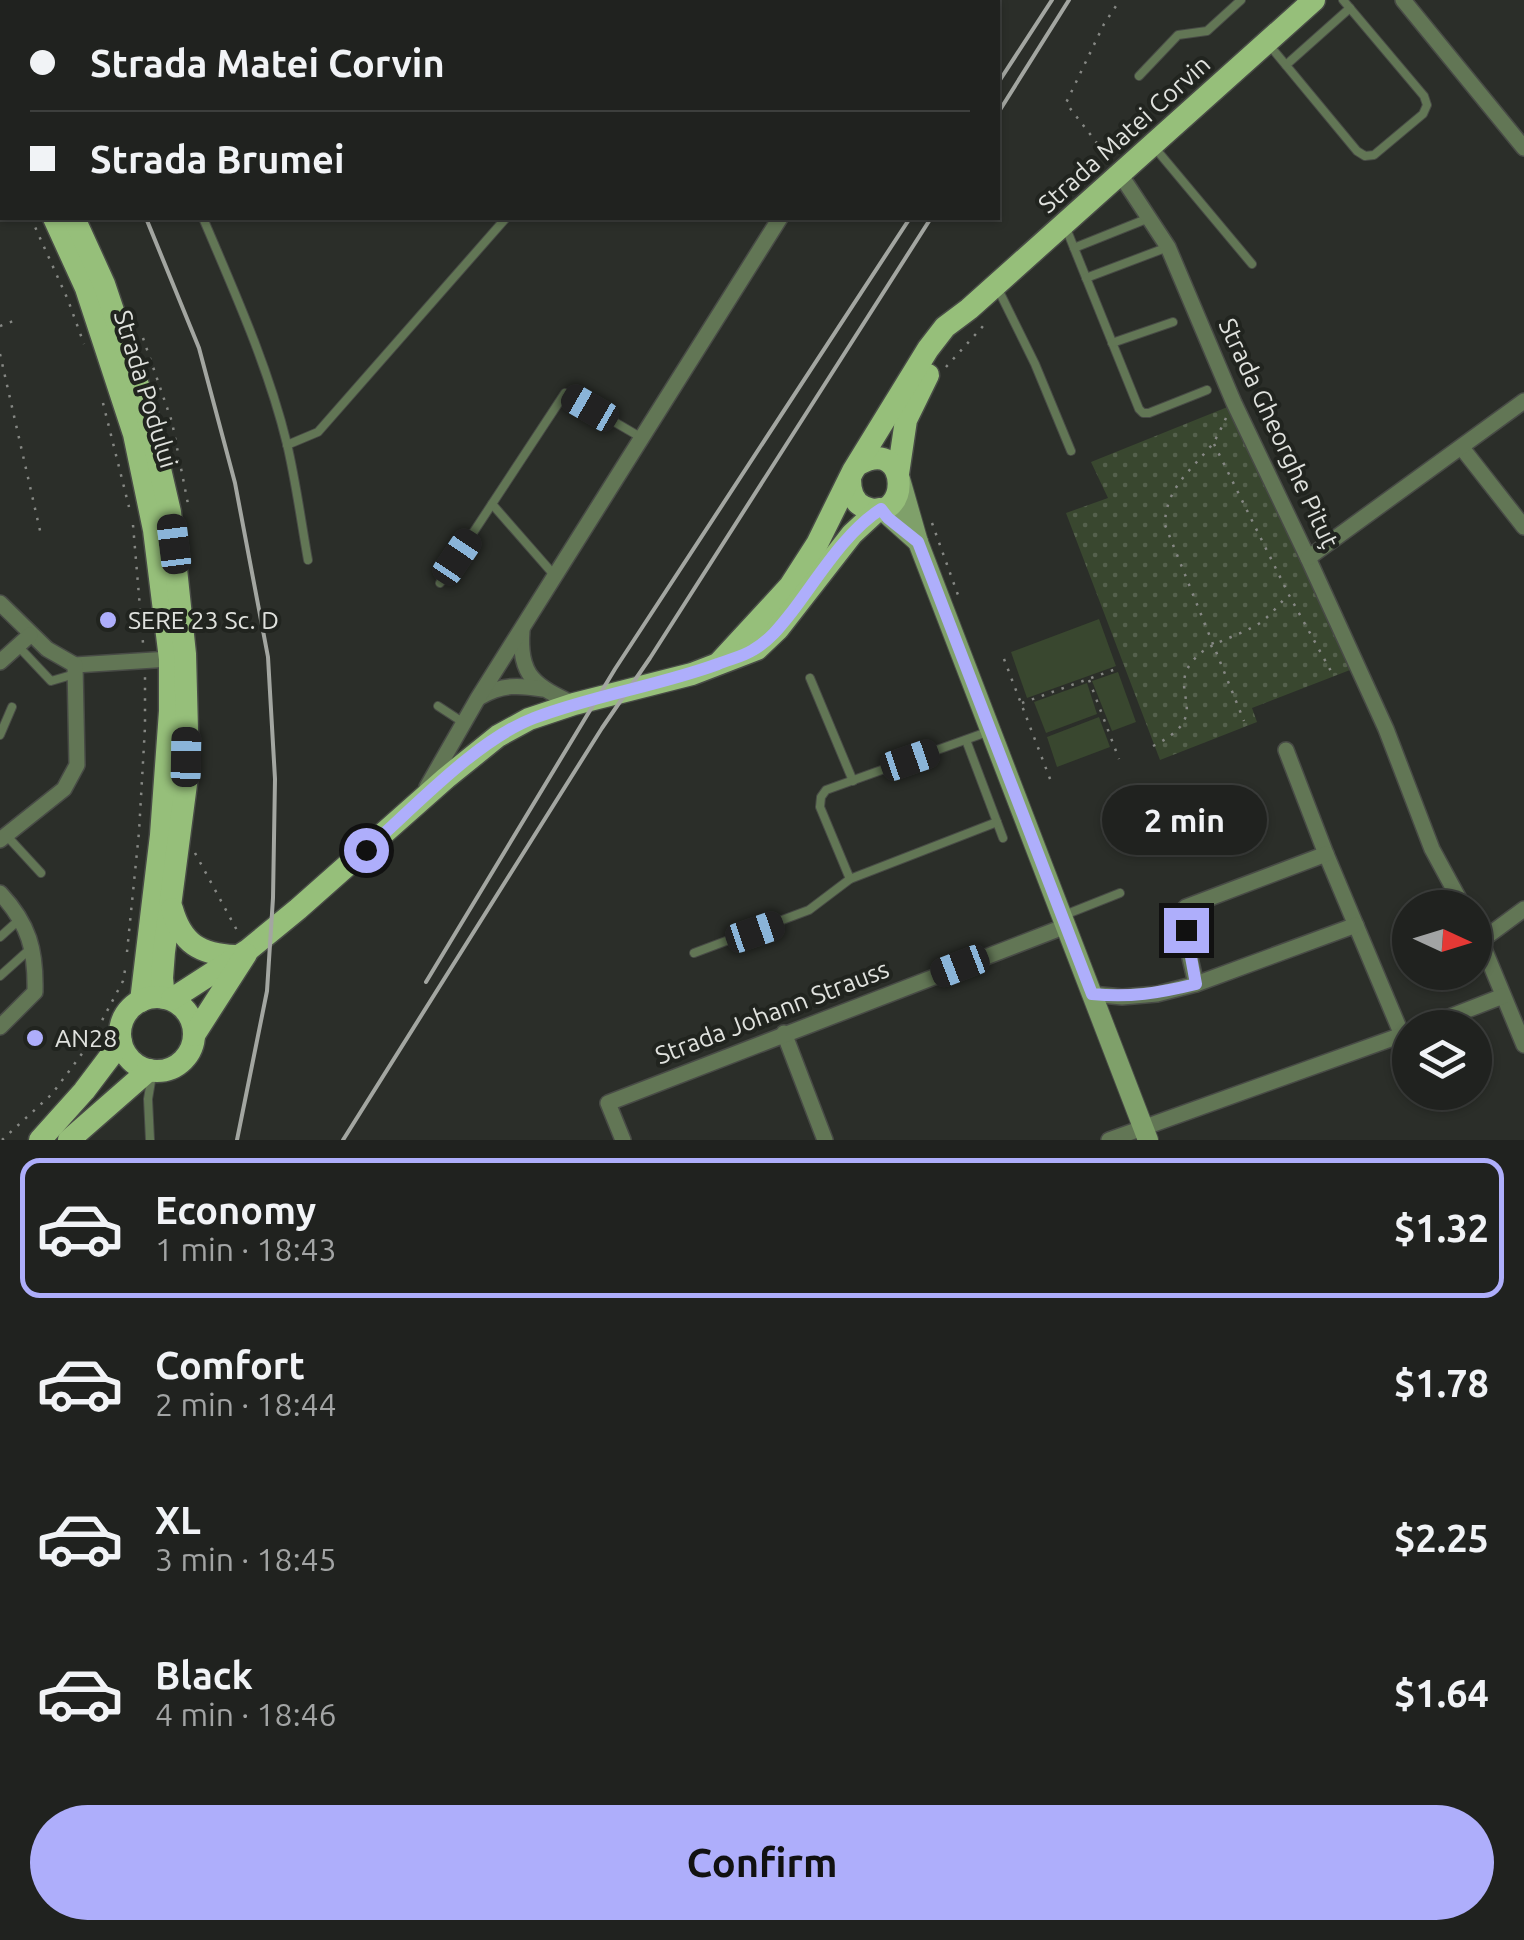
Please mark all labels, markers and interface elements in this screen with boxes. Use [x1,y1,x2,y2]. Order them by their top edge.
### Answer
text: Strada Matei Corvin [90,42,445,84]
street label: Strada Matei Corvin [1033,50,1215,218]
text: Strada Brumei [90,138,345,180]
street label: Strada Podului [109,307,183,471]
street label: Strada Gheorghe Pituț [1213,314,1345,552]
car [557,380,623,436]
car [155,512,193,576]
car [428,524,486,590]
place label: SERE 23 Sc. D [128,606,279,634]
marker: SERE 23 Sc. D [97,609,119,631]
car [170,727,202,787]
car [877,736,943,784]
callout: 2 min [1104,785,1268,855]
text: 2 min [1144,802,1225,838]
route start [344,828,389,873]
north arrow [1392,890,1492,990]
map controls [1392,890,1492,1110]
car [722,908,788,956]
route end [1164,908,1209,953]
car [927,941,993,991]
street label: Strada Johann Strauss [651,955,893,1069]
button: layers [1392,1010,1492,1110]
place label: AN28 [55,1024,117,1052]
marker: AN28 [24,1027,46,1049]
icon: car [35,1183,125,1273]
text: Economy [155,1189,316,1231]
text: $1.32 [1394,1207,1489,1249]
text: 1 min · 18:43 [155,1231,337,1267]
icon: car [35,1338,125,1428]
text: Comfort [155,1344,305,1386]
text: $1.78 [1394,1362,1489,1404]
text: 2 min · 18:44 [155,1386,337,1422]
icon: car [35,1493,125,1583]
text: XL [155,1499,201,1541]
text: $2.25 [1394,1517,1489,1559]
text: 3 min · 18:45 [155,1541,337,1577]
icon: car [35,1648,125,1738]
text: Black [155,1654,253,1696]
text: $1.64 [1394,1672,1489,1714]
text: 4 min · 18:46 [155,1696,337,1732]
button: Confirm [30,1805,1494,1920]

